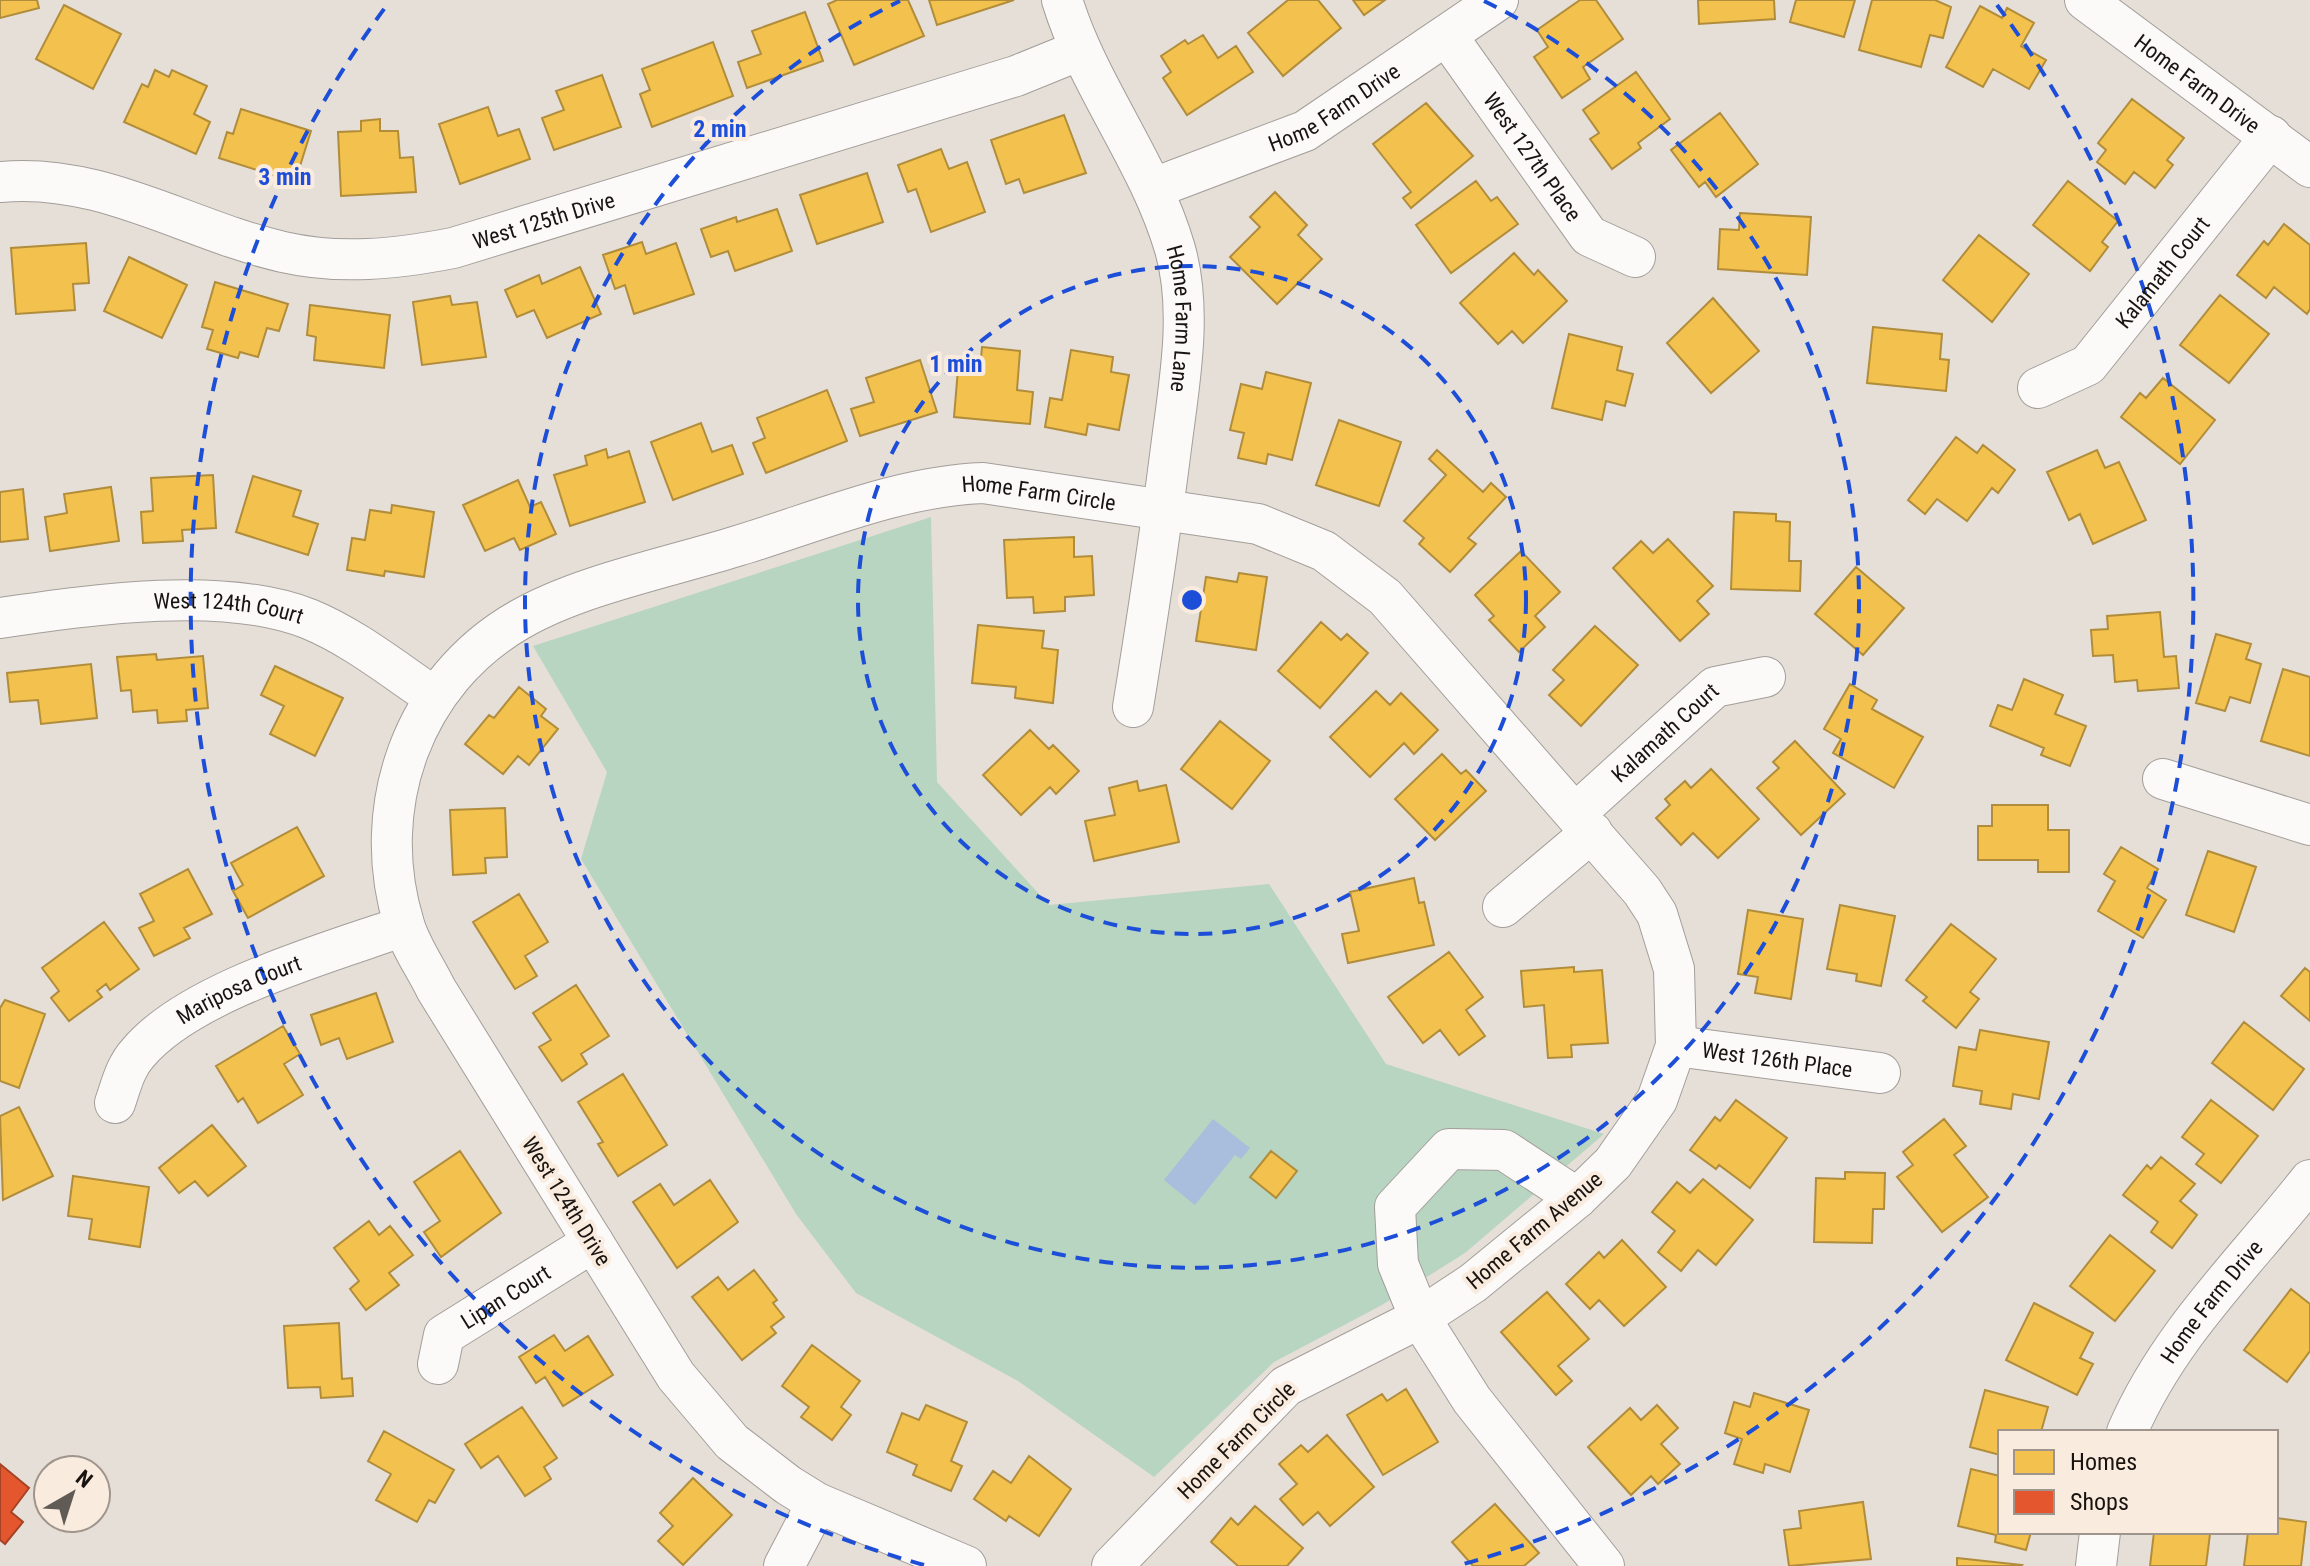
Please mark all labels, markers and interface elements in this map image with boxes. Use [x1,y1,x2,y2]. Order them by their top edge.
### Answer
street label: Home Farm Drive [2130,29,2265,138]
street label: Home Farm Drive [1265,58,1405,157]
street label: West 127th Place [1478,88,1586,226]
text: 2 min [693,115,747,143]
text: 3 min [258,163,312,191]
street label: West 125th Drive [470,187,618,254]
street label: Kalamath Court [2111,212,2215,333]
street label: Home Farm Lane [1161,242,1196,393]
text: 1 min [929,350,983,378]
street label: Home Farm Circle [961,471,1117,516]
centre of rings [1178,586,1206,614]
street label: West 124th Court [153,588,307,629]
street label: Kalamath Court [1607,678,1724,788]
street label: Mariposa Court [172,950,304,1030]
street label: West 126th Place [1700,1038,1854,1082]
street label: West 124th Drive [517,1132,616,1270]
street label: Home Farm Avenue [1462,1166,1607,1294]
street label: Home Farm Drive [2156,1235,2268,1368]
street label: Lipan Court [456,1260,555,1334]
street label: Home Farm Circle [1173,1377,1300,1504]
legend [1998,1430,2278,1534]
text: Homes [2070,1448,2137,1476]
north arrow [32,1454,112,1534]
text: N [71,1465,97,1493]
text: Shops [2070,1488,2129,1516]

